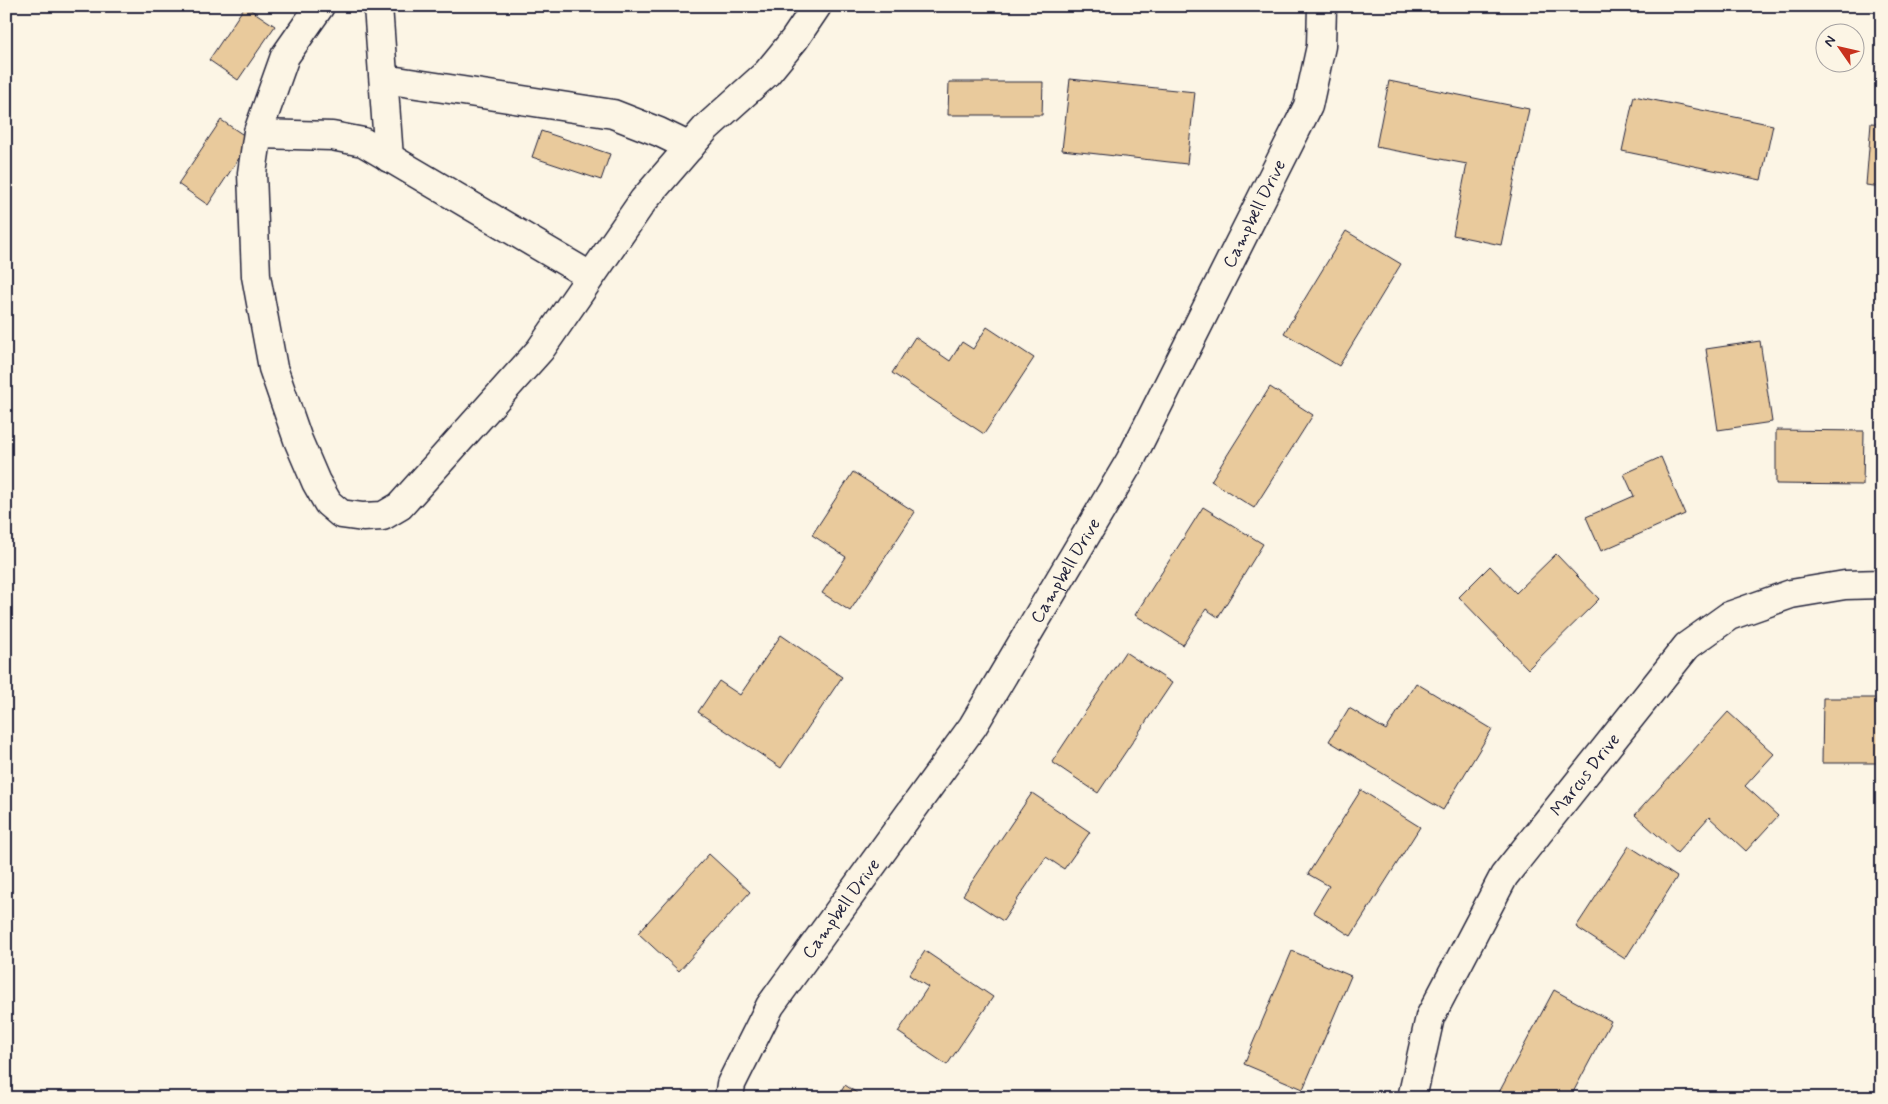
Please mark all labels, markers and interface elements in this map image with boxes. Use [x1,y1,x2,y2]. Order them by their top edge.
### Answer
north arrow [1816,22,1866,72]
text: N [1820,32,1840,50]
street label: Campbell Drive [1218,156,1292,272]
street label: Campbell Drive [1025,514,1107,628]
street label: Marcus Drive [1545,729,1626,822]
street label: Campbell Drive [797,854,886,964]

